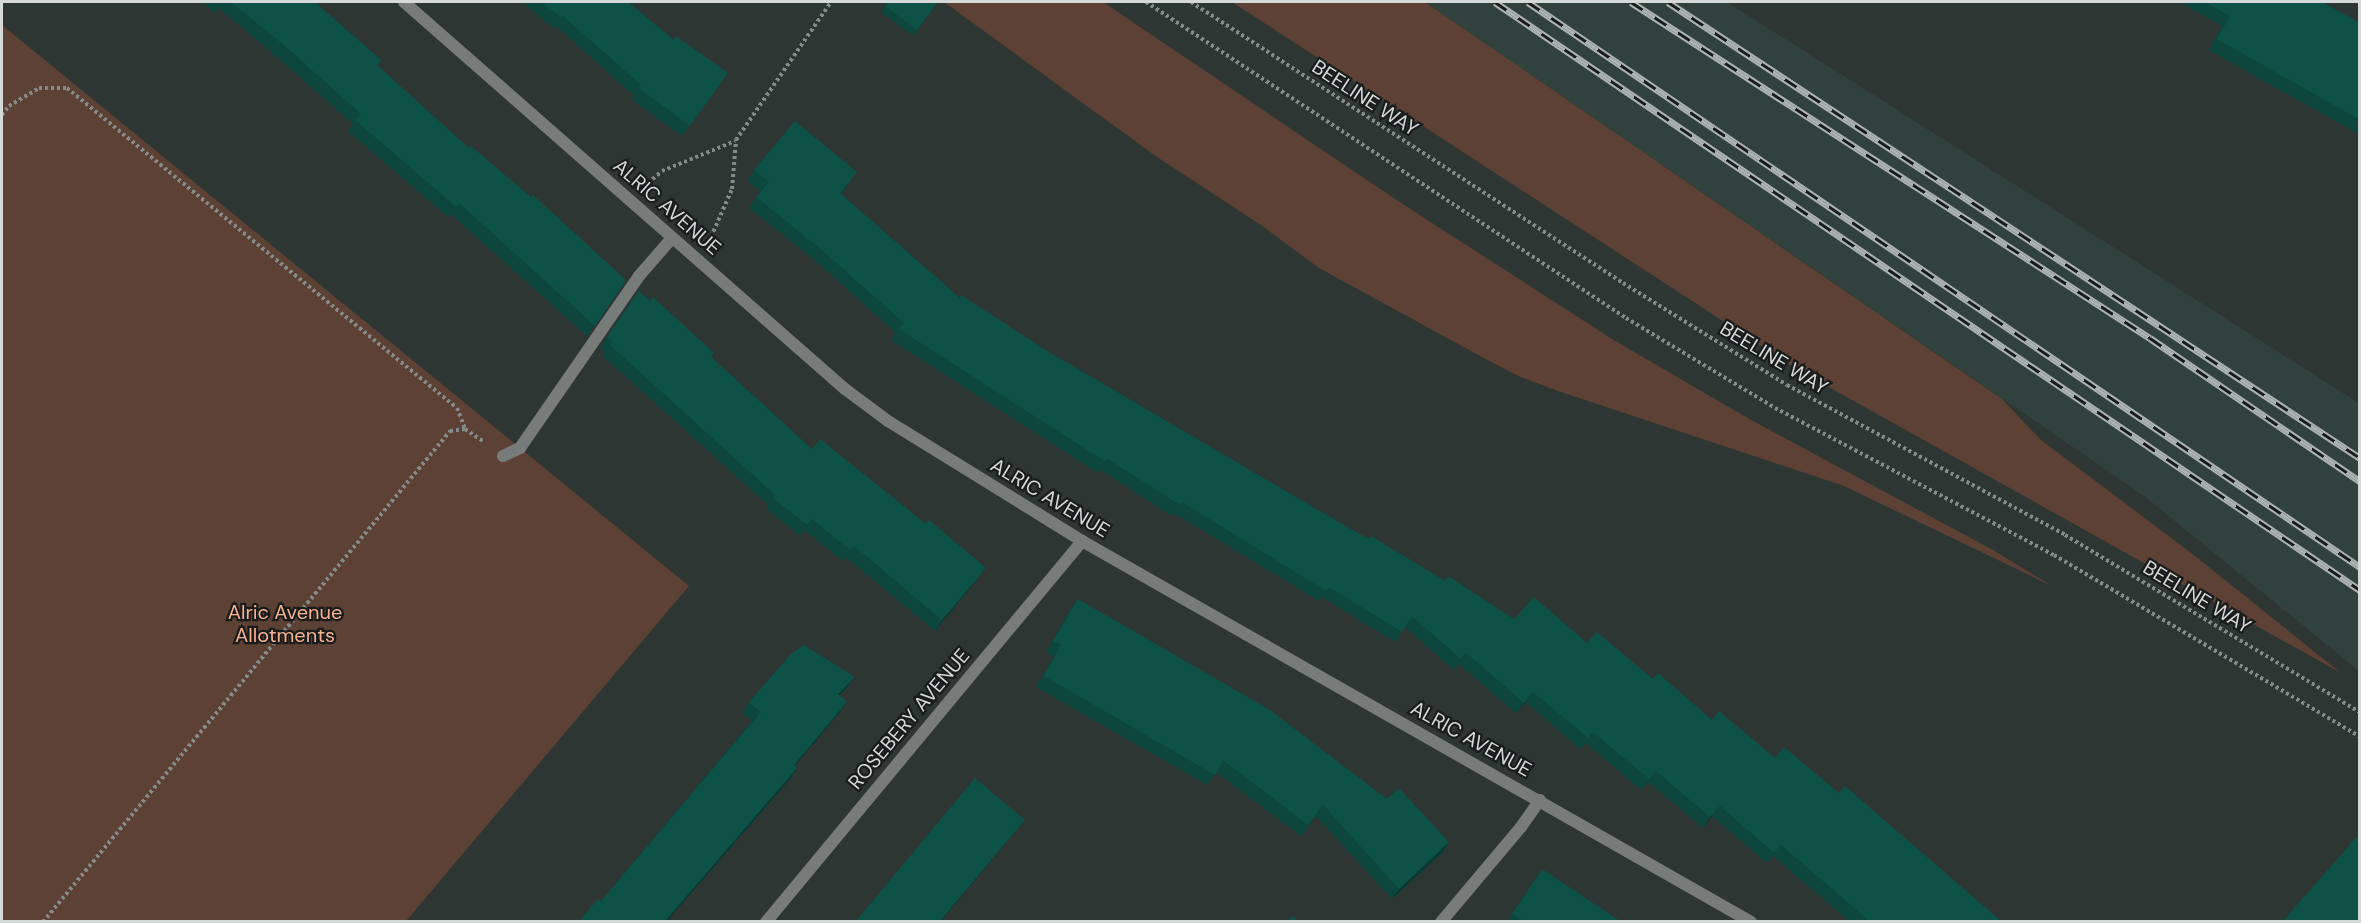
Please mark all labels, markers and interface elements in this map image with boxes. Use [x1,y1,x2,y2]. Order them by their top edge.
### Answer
street label: BEELINE WAY [1307,55,1423,141]
street label: ALRIC AVENUE [608,154,726,260]
street label: BEELINE WAY [1716,316,1832,400]
street label: ALRIC AVENUE [986,453,1114,543]
street label: BEELINE WAY [2139,555,2255,639]
park label: Alric Avenue Allotments [228,600,342,647]
street label: ROSEBERY AVENUE [843,644,975,794]
street label: ALRIC AVENUE [1406,696,1536,782]

